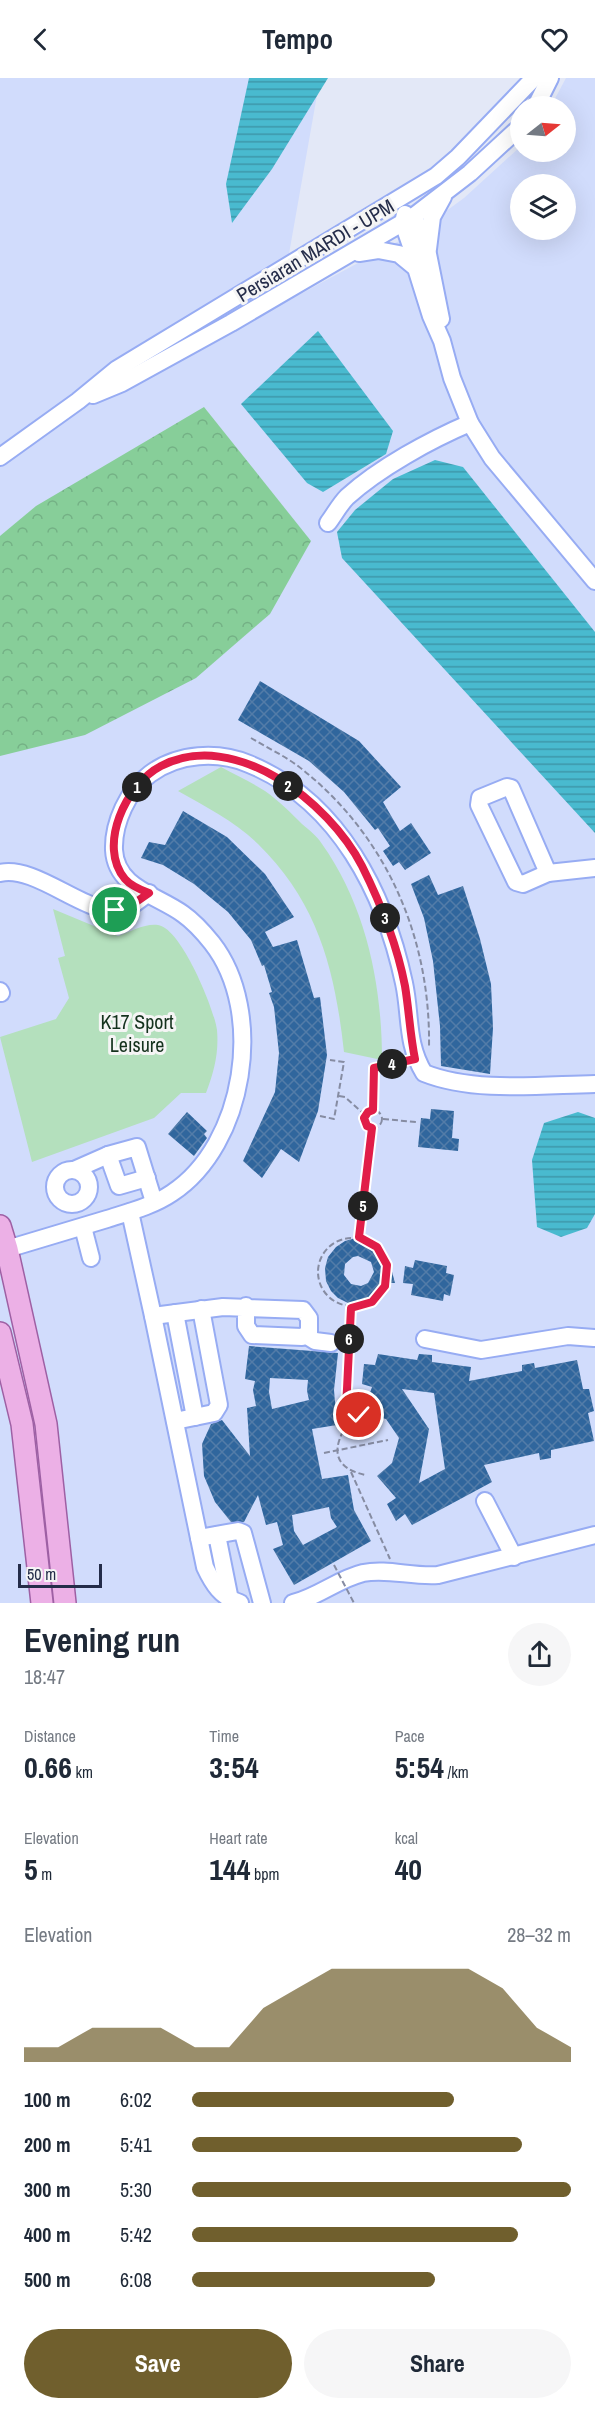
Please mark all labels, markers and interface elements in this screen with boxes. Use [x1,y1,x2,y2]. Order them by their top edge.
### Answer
text: Tempo [262,21,333,57]
icon: back [24,23,57,56]
icon: heart [538,23,571,56]
north arrow [510,96,576,162]
map controls [510,96,576,240]
button: layers [510,174,576,240]
street label: Persiaran MARDI - UPM [231,192,399,308]
pin: 2 [273,771,303,801]
pin: 1 [122,772,152,802]
text: 2 [284,775,292,797]
text: 1 [133,776,141,798]
pin [89,884,140,935]
icon: arrive [98,893,131,926]
pin: 3 [370,903,400,933]
text: 3 [381,907,389,929]
park label: K17 Sport Leisure [101,1008,174,1058]
pin: 4 [377,1049,407,1079]
text: 4 [388,1053,396,1075]
pin: 5 [348,1191,378,1221]
text: 5 [359,1195,367,1217]
pin: 6 [334,1324,364,1354]
text: 6 [345,1328,353,1350]
pin [333,1389,384,1440]
icon: check [342,1398,375,1431]
scale bar [18,1561,102,1588]
text: 50 m [27,1563,56,1585]
text: Evening run [24,1618,180,1662]
button: share [508,1623,571,1686]
text: 18:47 [24,1663,65,1690]
text: Distance [24,1725,76,1747]
text: Time [209,1725,239,1747]
text: Pace [395,1725,425,1747]
text: 0.66 [24,1747,72,1787]
text: 3:54 [209,1747,259,1787]
text: 5:54 [395,1747,444,1787]
text: km [72,1761,93,1783]
text: /km [444,1761,469,1783]
text: Elevation [24,1827,79,1849]
text: Heart rate [209,1827,268,1849]
text: kcal [395,1827,418,1849]
text: 5 [24,1849,38,1889]
text: 144 [209,1849,250,1889]
text: 40 [395,1849,422,1889]
text: m [38,1863,52,1885]
text: bpm [250,1863,280,1885]
text: Elevation [24,1921,92,1948]
text: 28–32 m [507,1921,571,1948]
text: 100 m [24,2086,71,2113]
text: 6:02 [120,2086,152,2113]
text: 200 m [24,2131,71,2158]
text: 5:41 [120,2131,152,2158]
text: 300 m [24,2176,71,2203]
text: 5:30 [120,2176,152,2203]
text: 400 m [24,2221,71,2248]
text: 5:42 [120,2221,152,2248]
text: 500 m [24,2266,71,2293]
text: 6:08 [120,2266,152,2293]
button: Save [24,2329,292,2398]
button: Share [304,2329,571,2398]

